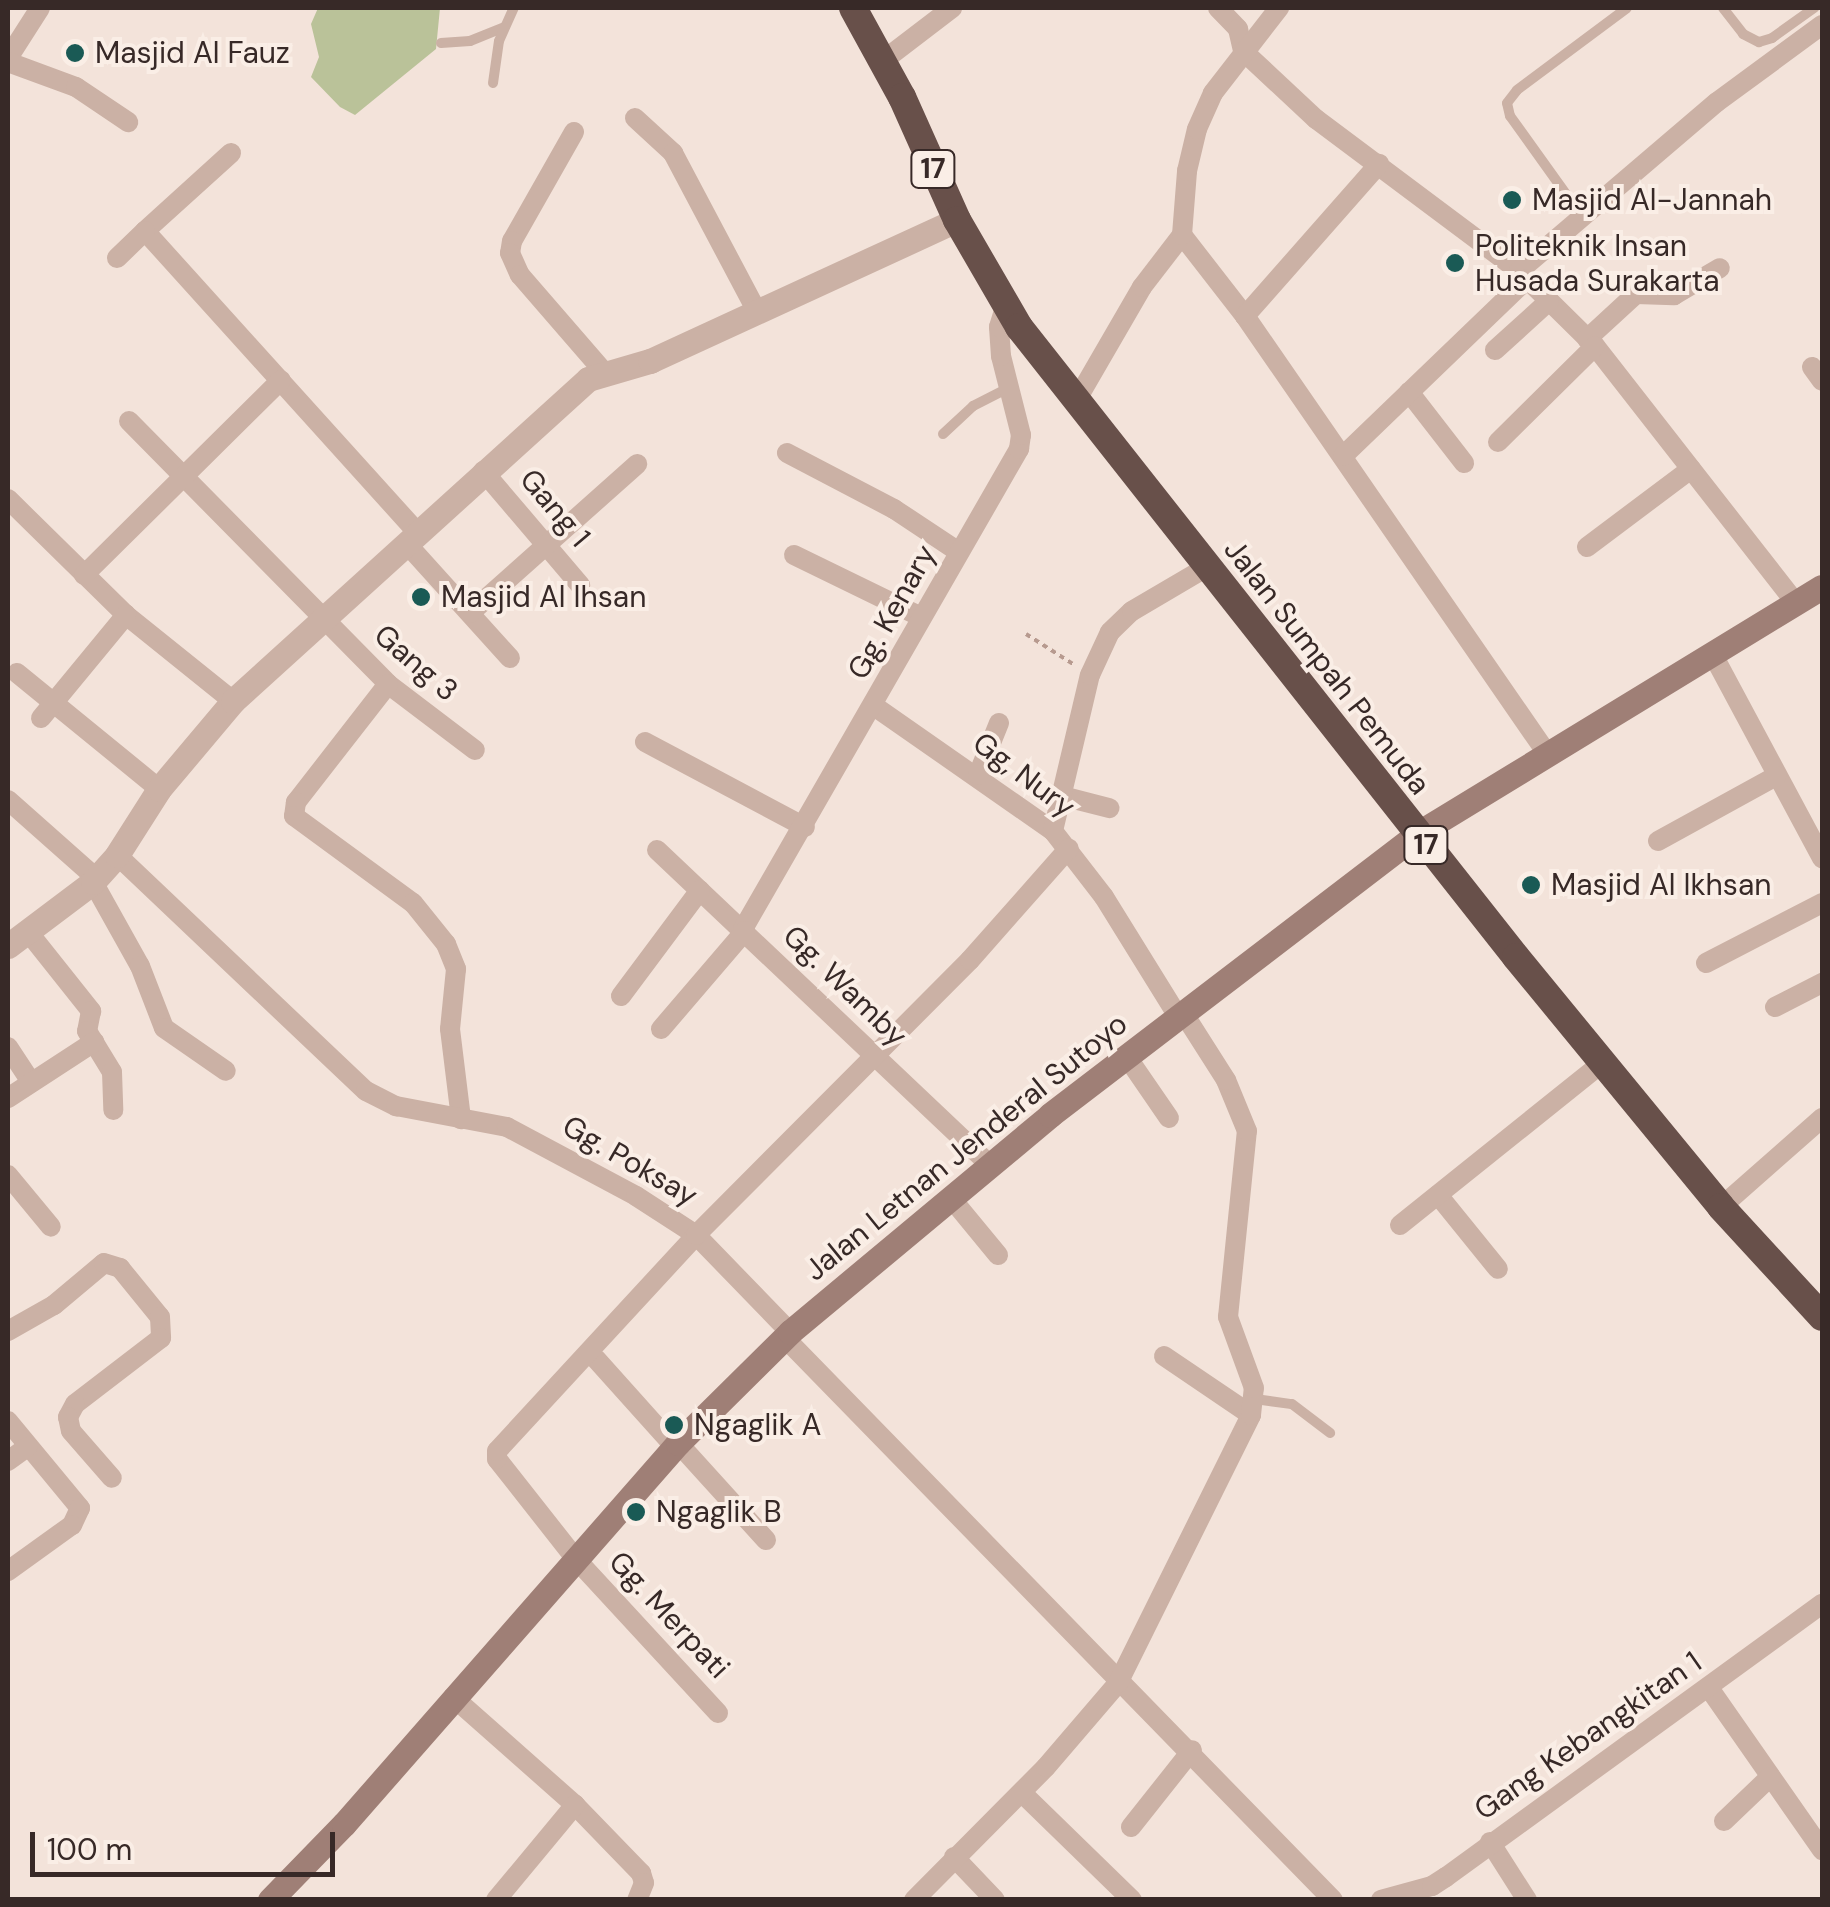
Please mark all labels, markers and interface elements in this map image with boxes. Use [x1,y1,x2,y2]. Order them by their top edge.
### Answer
place label: Masjid Al Fauz [95,35,290,71]
marker: Masjid Al Fauz [64,42,86,64]
road number: 17 [908,146,958,192]
place label: Masjid Al-Jannah [1532,182,1772,218]
marker: Masjid Al-Jannah [1501,189,1523,211]
place label: Politeknik Insan Husada Surakarta [1475,228,1720,298]
marker: Politeknik Insan Husada Surakarta [1444,252,1466,274]
street label: Gang 1 [512,462,598,554]
street label: Jalan Sumpah Pemuda [1216,532,1438,802]
street label: Gg. Kenary [840,538,944,686]
place label: Masjid Al Ihsan [441,579,646,615]
marker: Masjid Al Ihsan [410,586,432,608]
street label: Gang 3 [367,617,465,709]
street label: Gg, Nury [966,725,1082,825]
road number: 17 [1401,822,1451,868]
place label: Masjid Al Ikhsan [1551,867,1771,903]
marker: Masjid Al Ikhsan [1520,874,1542,896]
street label: Gg. Wamby [776,918,914,1054]
street label: Jalan Letnan Jenderal Sutoyo [797,1006,1135,1288]
street label: Gg. Poksay [556,1108,704,1214]
place label: Ngaglik A [694,1407,821,1443]
marker: Ngaglik A [663,1414,685,1436]
place label: Ngaglik B [656,1494,782,1530]
marker: Ngaglik B [625,1501,647,1523]
street label: Gg. Merpati [601,1544,737,1686]
street label: Gang Kebangkitan 1 [1468,1644,1708,1828]
scale bar [35,1812,340,1874]
text: 100 m [47,1830,132,1869]

